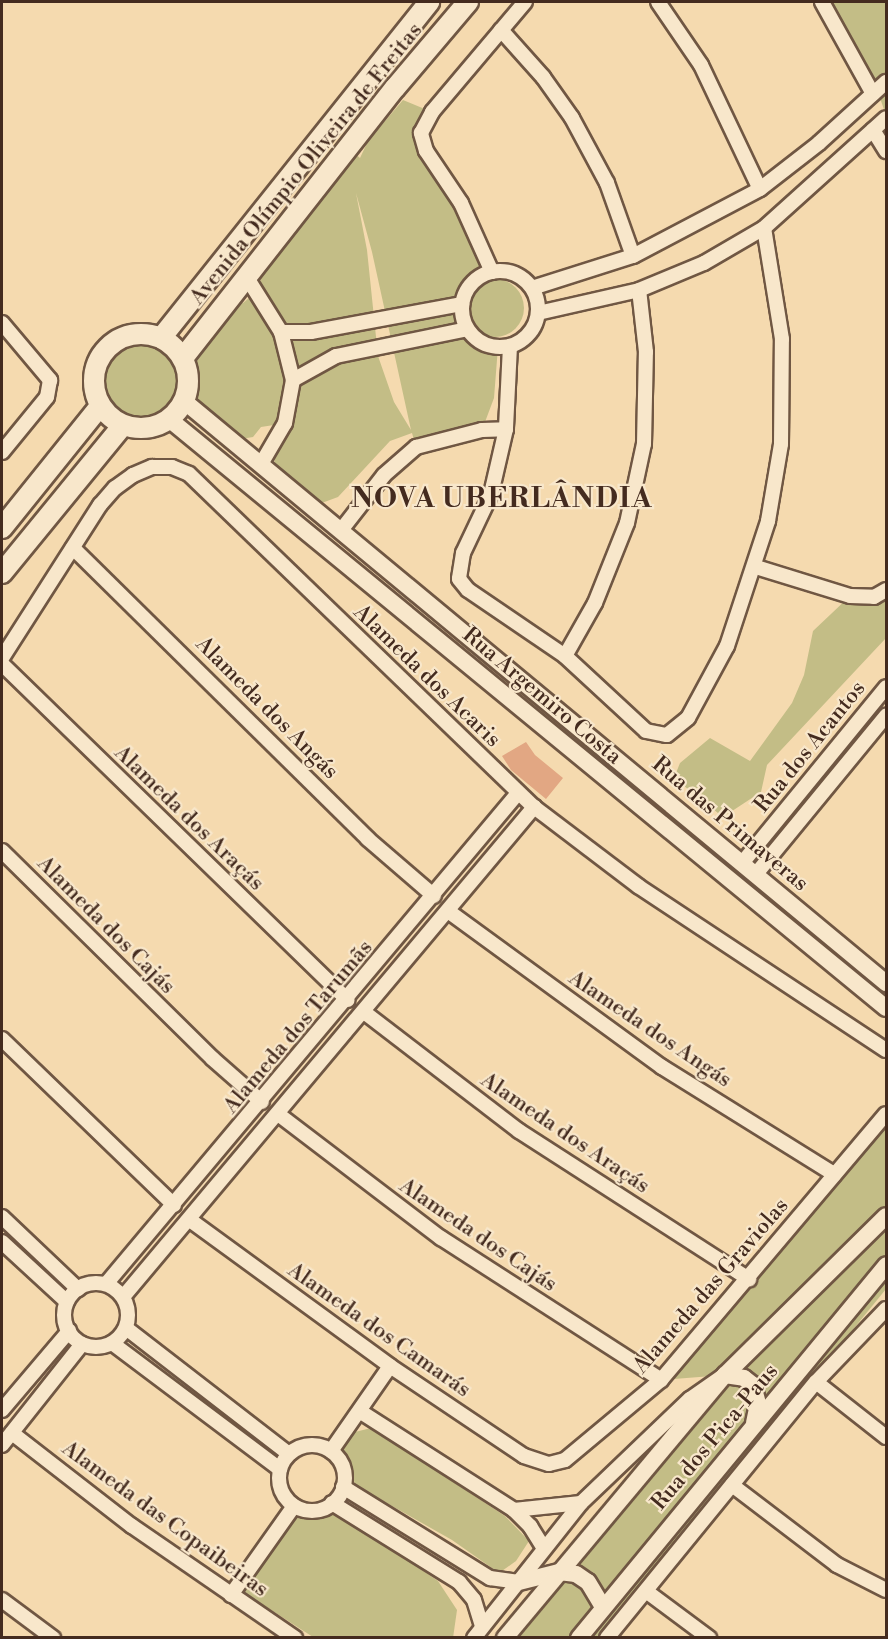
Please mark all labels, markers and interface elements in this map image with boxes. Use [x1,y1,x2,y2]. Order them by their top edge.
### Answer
street label: Avenida Olímpio Oliveira de Freitas [184,18,428,310]
district label: NOVA UBERLÂNDIA [351,482,653,516]
street label: Alameda dos Acaris [348,599,506,753]
street label: Rua Argemiro Costa [457,622,627,770]
street label: Alameda dos Angás [190,631,344,785]
street label: Rua dos Acantos [749,676,871,818]
street label: Alameda dos Araçás [109,740,269,896]
street label: Rua das Primaveras [647,751,813,897]
street label: Alameda dos Cajás [31,850,181,1000]
street label: Alameda dos Tarumãs [218,935,378,1119]
street label: Alameda dos Angás [564,965,736,1093]
street label: Alameda dos Araçás [476,1067,654,1199]
street label: Alameda dos Cajás [394,1172,562,1298]
street label: Alameda das Graviolas [628,1193,794,1379]
street label: Alameda dos Camarás [282,1257,476,1403]
street label: Rua dos Pica-Paus [646,1358,784,1516]
street label: Alameda das Copaibeiras [57,1435,273,1603]

